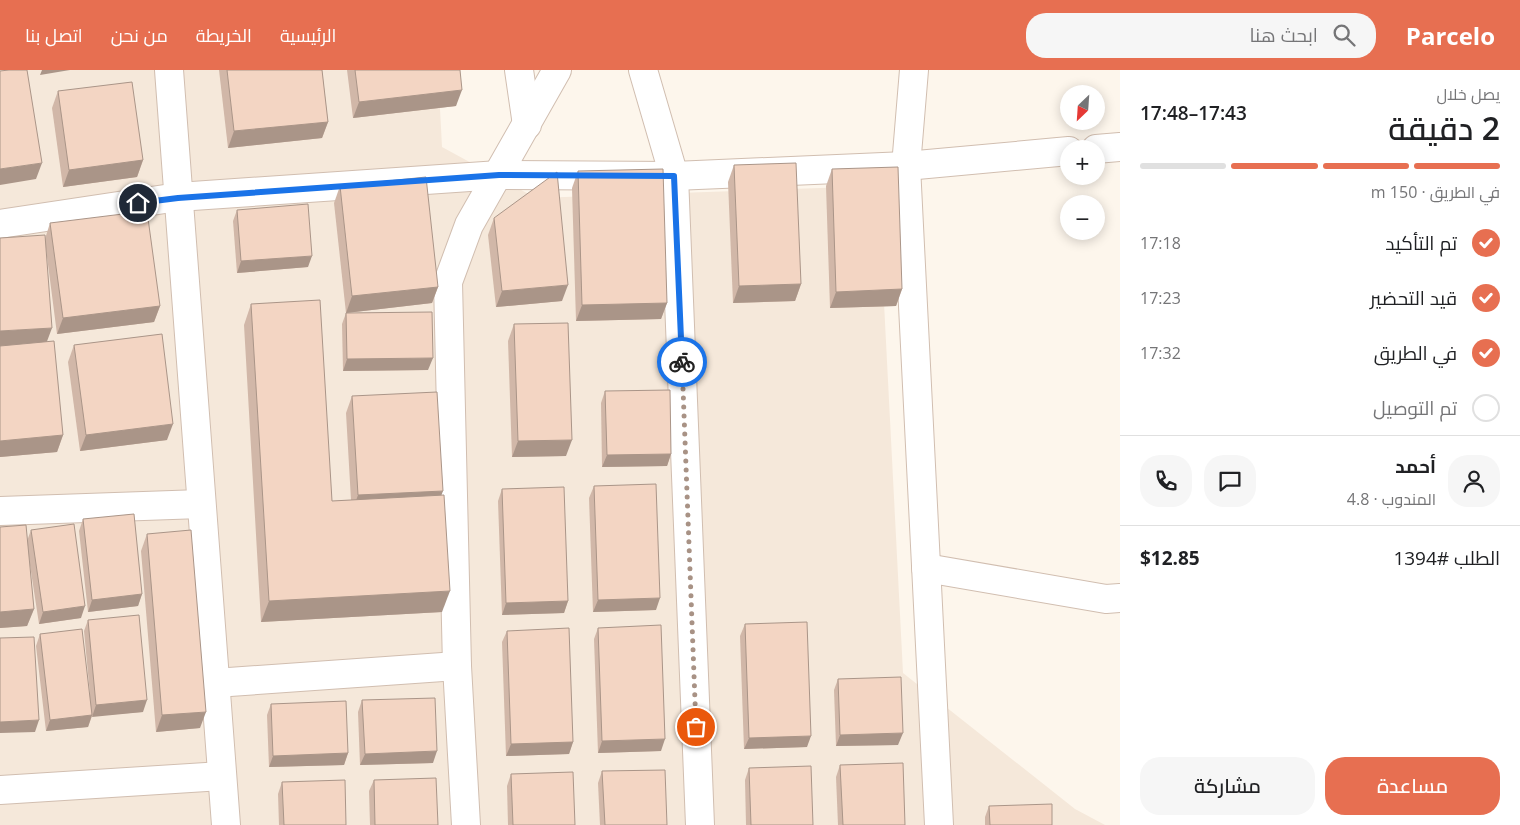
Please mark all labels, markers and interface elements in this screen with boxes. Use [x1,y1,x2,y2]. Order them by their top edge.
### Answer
search box [1026,13,1376,58]
text: Parcelo [1406,19,1495,52]
icon: search [1330,21,1358,49]
text: ابحث هنا [1249,22,1318,48]
text: اتصل بنا [25,23,83,47]
text: من نحن [111,23,168,47]
text: الخريطة [196,23,252,47]
text: الرئيسية [280,23,336,47]
text: يصل خلال [1436,83,1500,105]
north arrow [1060,85,1105,130]
map controls [1060,85,1105,240]
text: 17:43–17:48 [1140,100,1247,126]
text: 2 دقيقة [1388,106,1500,149]
button: + [1060,140,1105,185]
text: في الطريق · 150 m [1371,181,1500,203]
pin [117,182,159,224]
icon: home [124,189,152,217]
button: − [1060,195,1105,240]
icon: check [1472,229,1500,257]
text: تم التأكيد [1385,230,1457,256]
text: 17:18 [1140,232,1181,254]
icon: check [1472,284,1500,312]
text: قيد التحضير [1370,285,1457,311]
text: 17:23 [1140,287,1181,309]
courier [657,337,707,387]
icon: check [1472,339,1500,367]
text: في الطريق [1374,340,1457,366]
text: 17:32 [1140,342,1181,364]
icon: bike [668,348,696,376]
text: تم التوصيل [1373,395,1457,421]
text: أحمد [1395,453,1436,479]
button: phone [1140,455,1192,507]
button: chat [1204,455,1256,507]
button: person [1448,455,1500,507]
text: المندوب · 4.8 [1347,488,1436,510]
text: $12.85 [1140,545,1200,571]
text: الطلب #1394 [1393,545,1500,571]
pin [675,706,717,748]
icon: bag [682,713,710,741]
button: مشاركة [1140,757,1315,815]
button: مساعدة [1325,757,1500,815]

